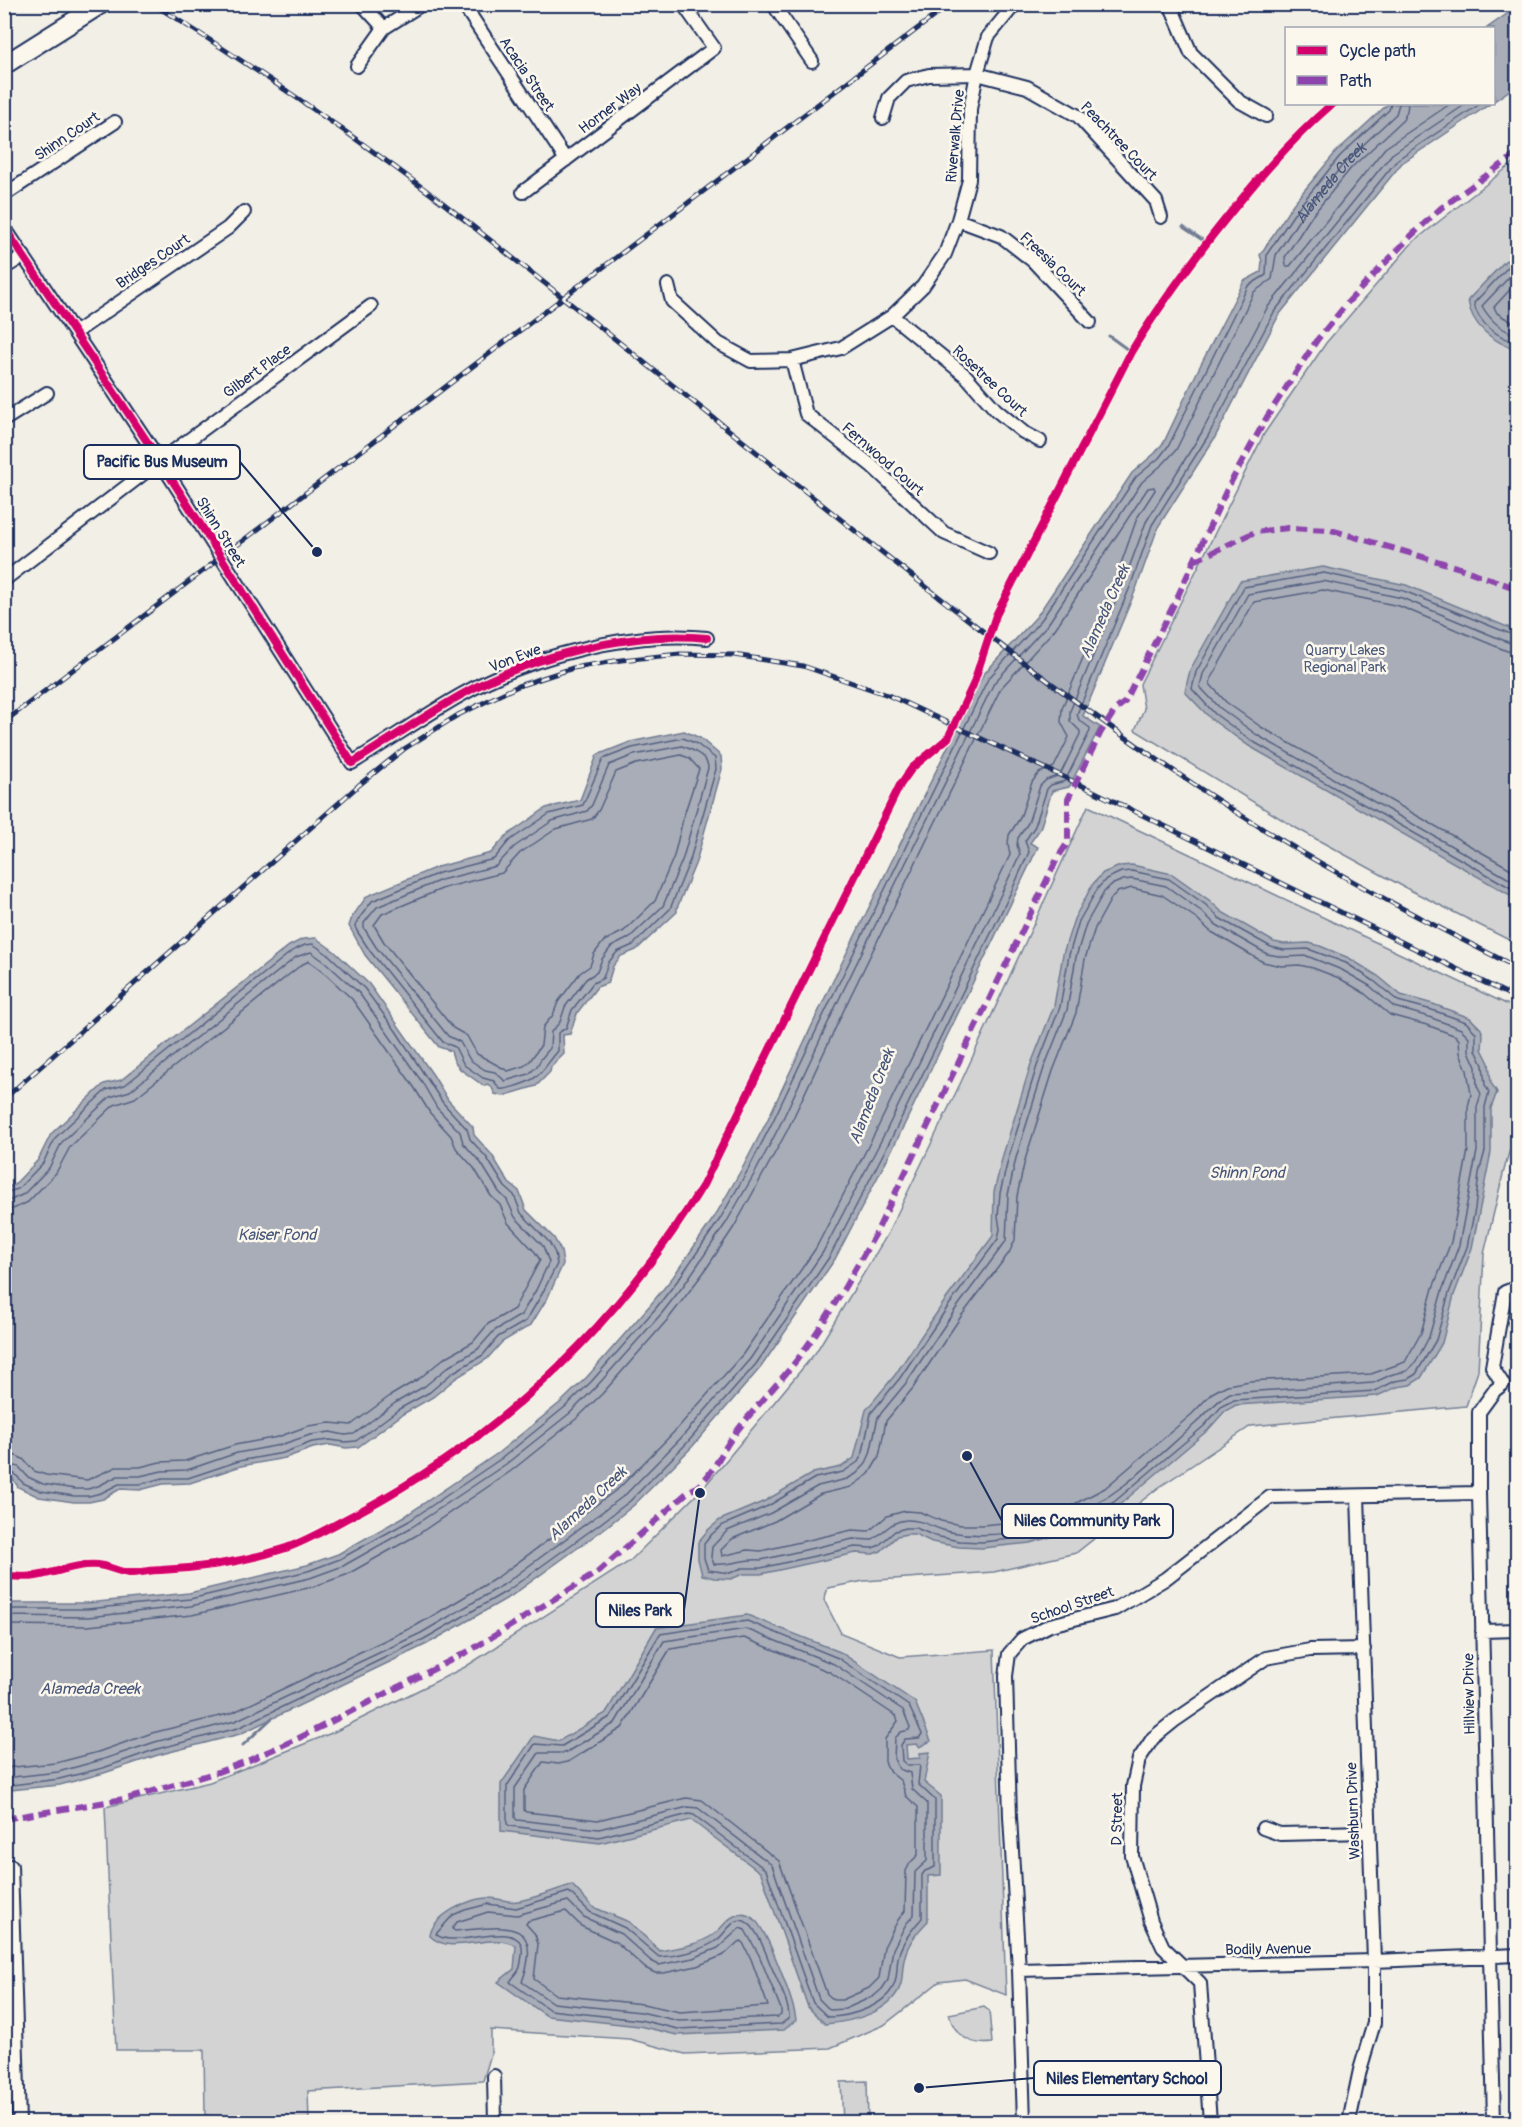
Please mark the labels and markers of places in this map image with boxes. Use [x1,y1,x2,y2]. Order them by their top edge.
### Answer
callout: Pacific Bus Museum [84,445,240,479]
callout: Niles Community Park [1002,1504,1173,1538]
callout: Niles Park [596,1593,684,1627]
callout: Niles Elementary School [1034,2061,1221,2095]

